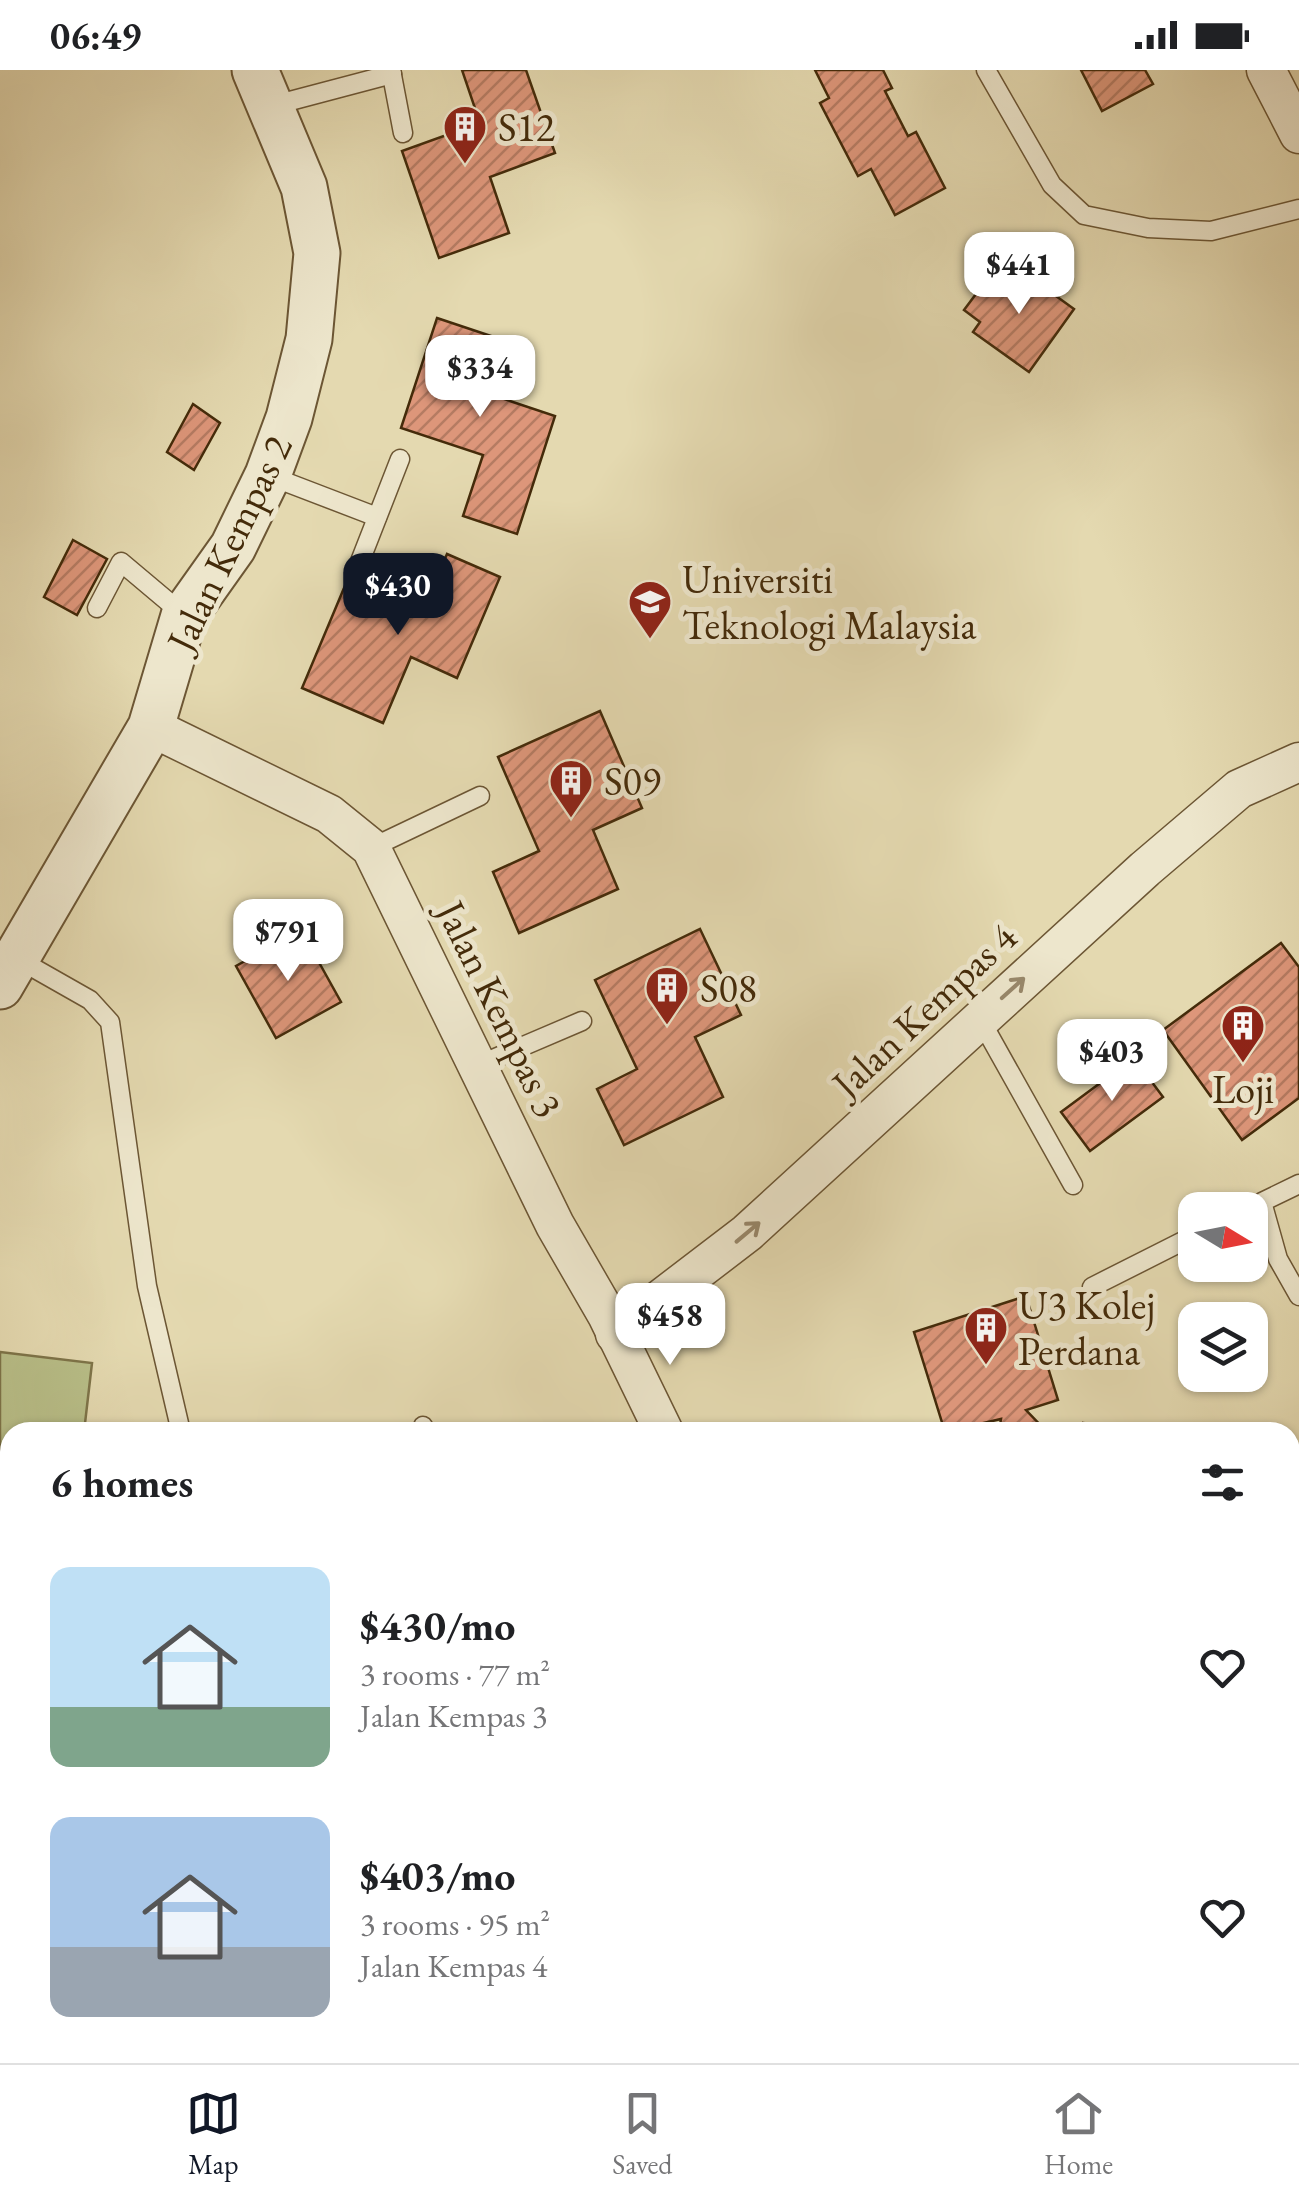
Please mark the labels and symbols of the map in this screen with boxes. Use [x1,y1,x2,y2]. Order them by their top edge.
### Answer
place label: S12 [498,101,555,153]
building icon: S12 [442,104,488,165]
pin: $441 [960,232,1078,317]
pin: $334 [421,335,539,420]
street label: Jalan Kempas 2 [153,426,304,662]
pin: $430 [339,553,457,638]
place label: Universiti Teknologi Malaysia [682,553,976,651]
school or university icon: Universiti Teknologi Malaysia [627,579,673,640]
place label: S09 [604,755,661,807]
building icon: S09 [548,758,594,819]
street label: Jalan Kempas 3 [424,890,575,1126]
pin: $791 [229,899,347,984]
street label: Jalan Kempas 4 [818,911,1028,1111]
place label: S08 [700,962,757,1014]
building icon: S08 [644,965,690,1026]
one-way arrow [1000,977,1025,1000]
building icon: Loji [1220,1003,1266,1064]
pin: $403 [1053,1019,1171,1104]
place label: Loji [1212,1063,1274,1115]
north arrow [1178,1192,1268,1282]
one-way arrow [735,1220,760,1243]
place label: U3 Kolej Perdana [1018,1279,1155,1377]
pin: $458 [611,1283,729,1368]
building icon: U3 Kolej Perdana [963,1305,1009,1366]

